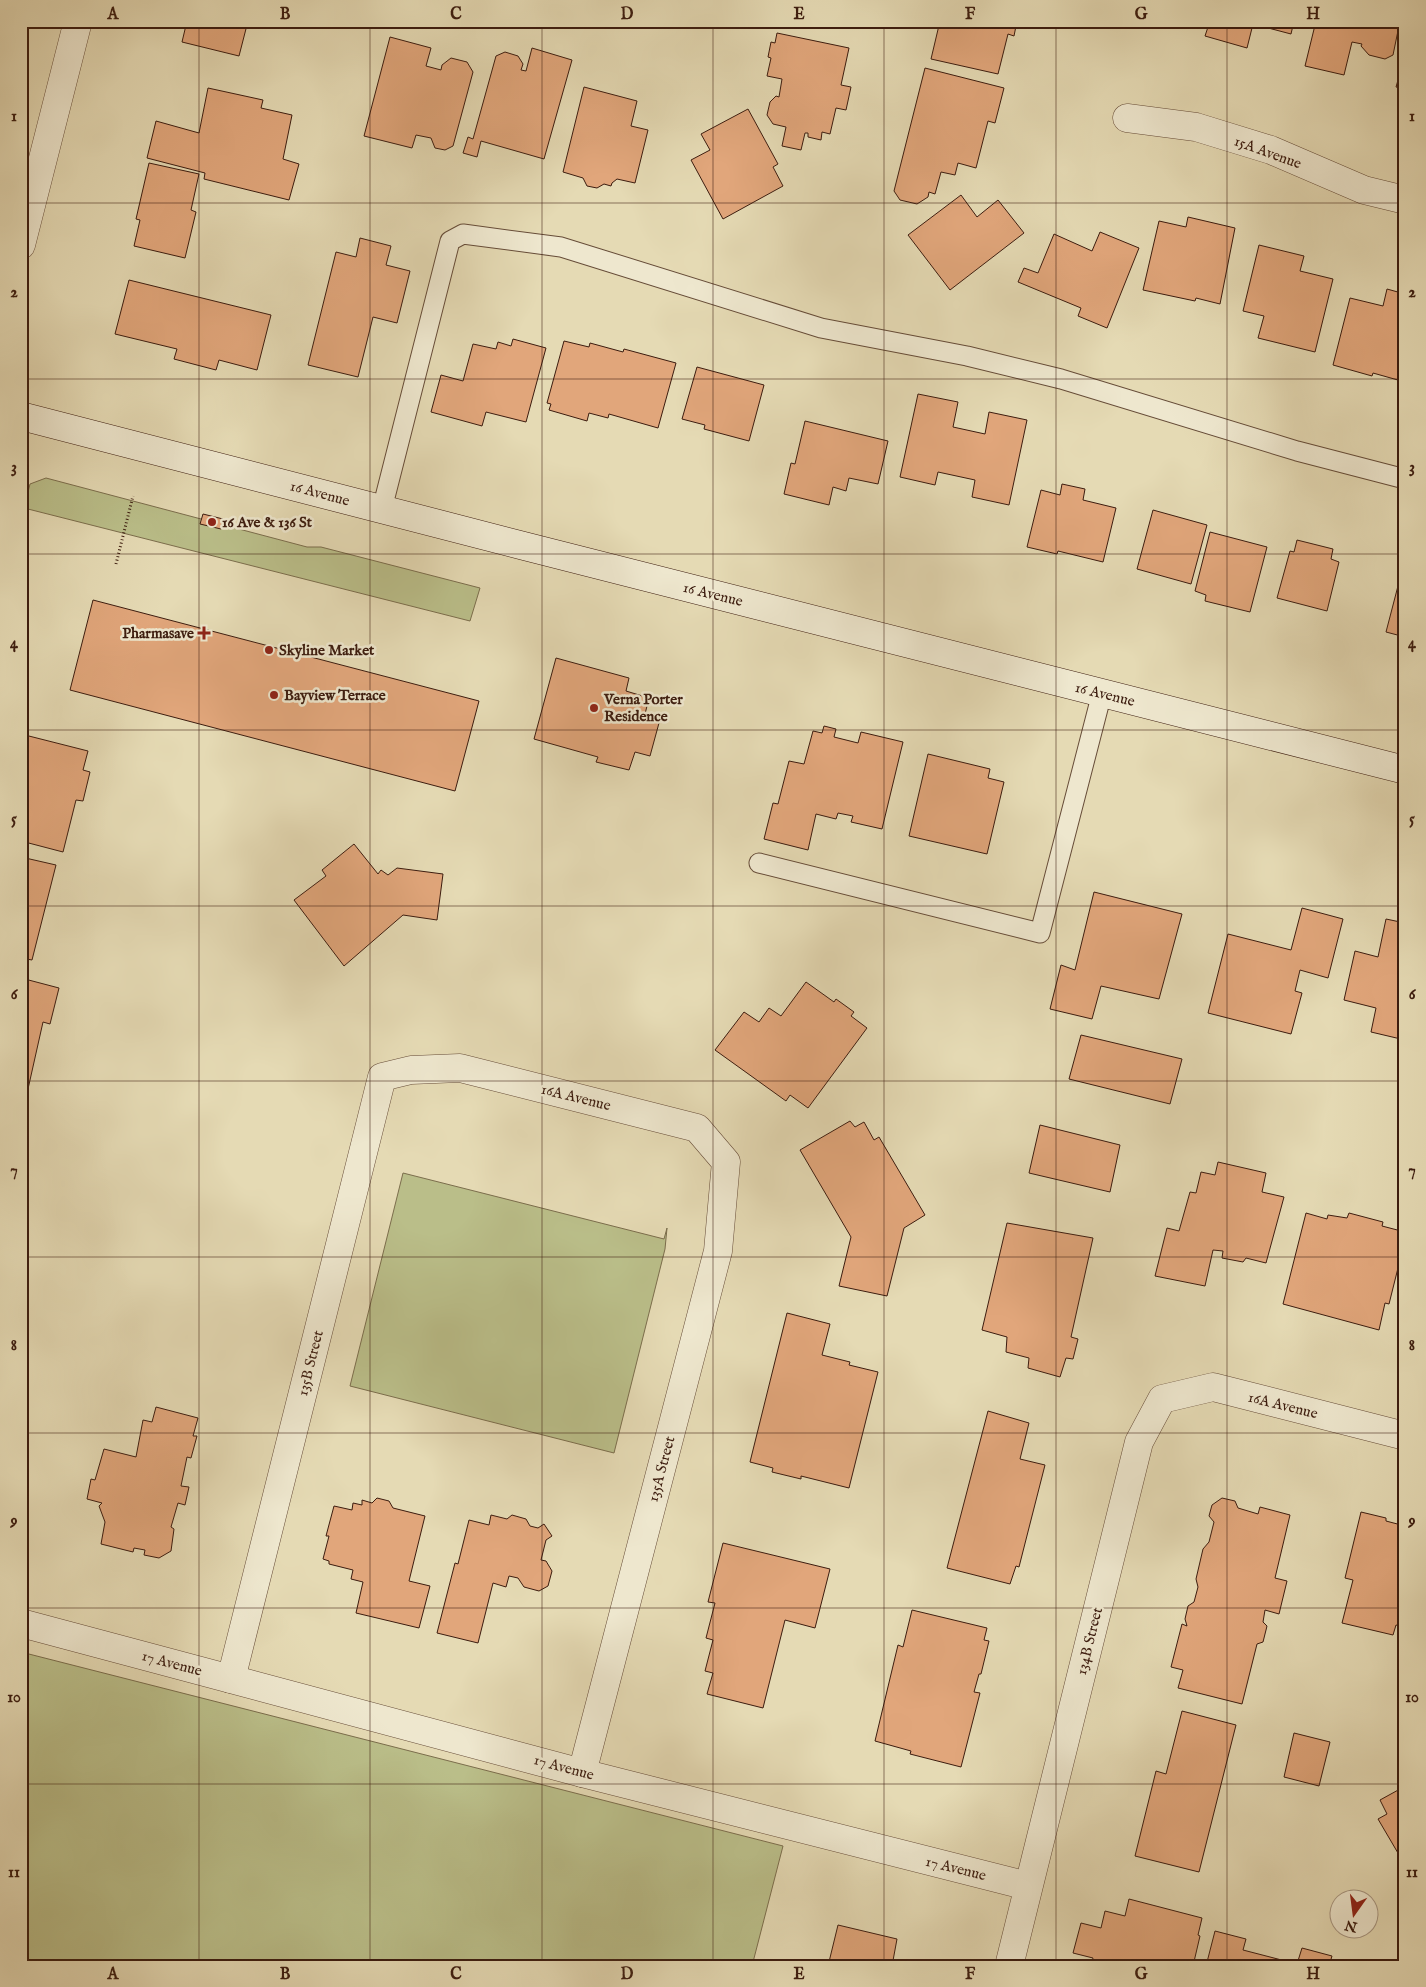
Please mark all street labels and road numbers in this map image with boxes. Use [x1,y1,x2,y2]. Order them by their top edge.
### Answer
street label: 15A Avenue [1232,132,1304,173]
street label: 16 Avenue [288,476,352,511]
street label: 16 Avenue [681,578,745,611]
street label: 16 Avenue [1073,678,1137,711]
street label: 16A Avenue [539,1080,613,1115]
street label: 135B Street [293,1328,328,1398]
street label: 16A Avenue [1246,1388,1320,1423]
street label: 135A Street [644,1434,679,1504]
street label: 134B Street [1072,1605,1107,1677]
street label: 17 Avenue [140,1646,204,1681]
street label: 17 Avenue [532,1750,596,1785]
street label: 17 Avenue [924,1852,988,1885]

